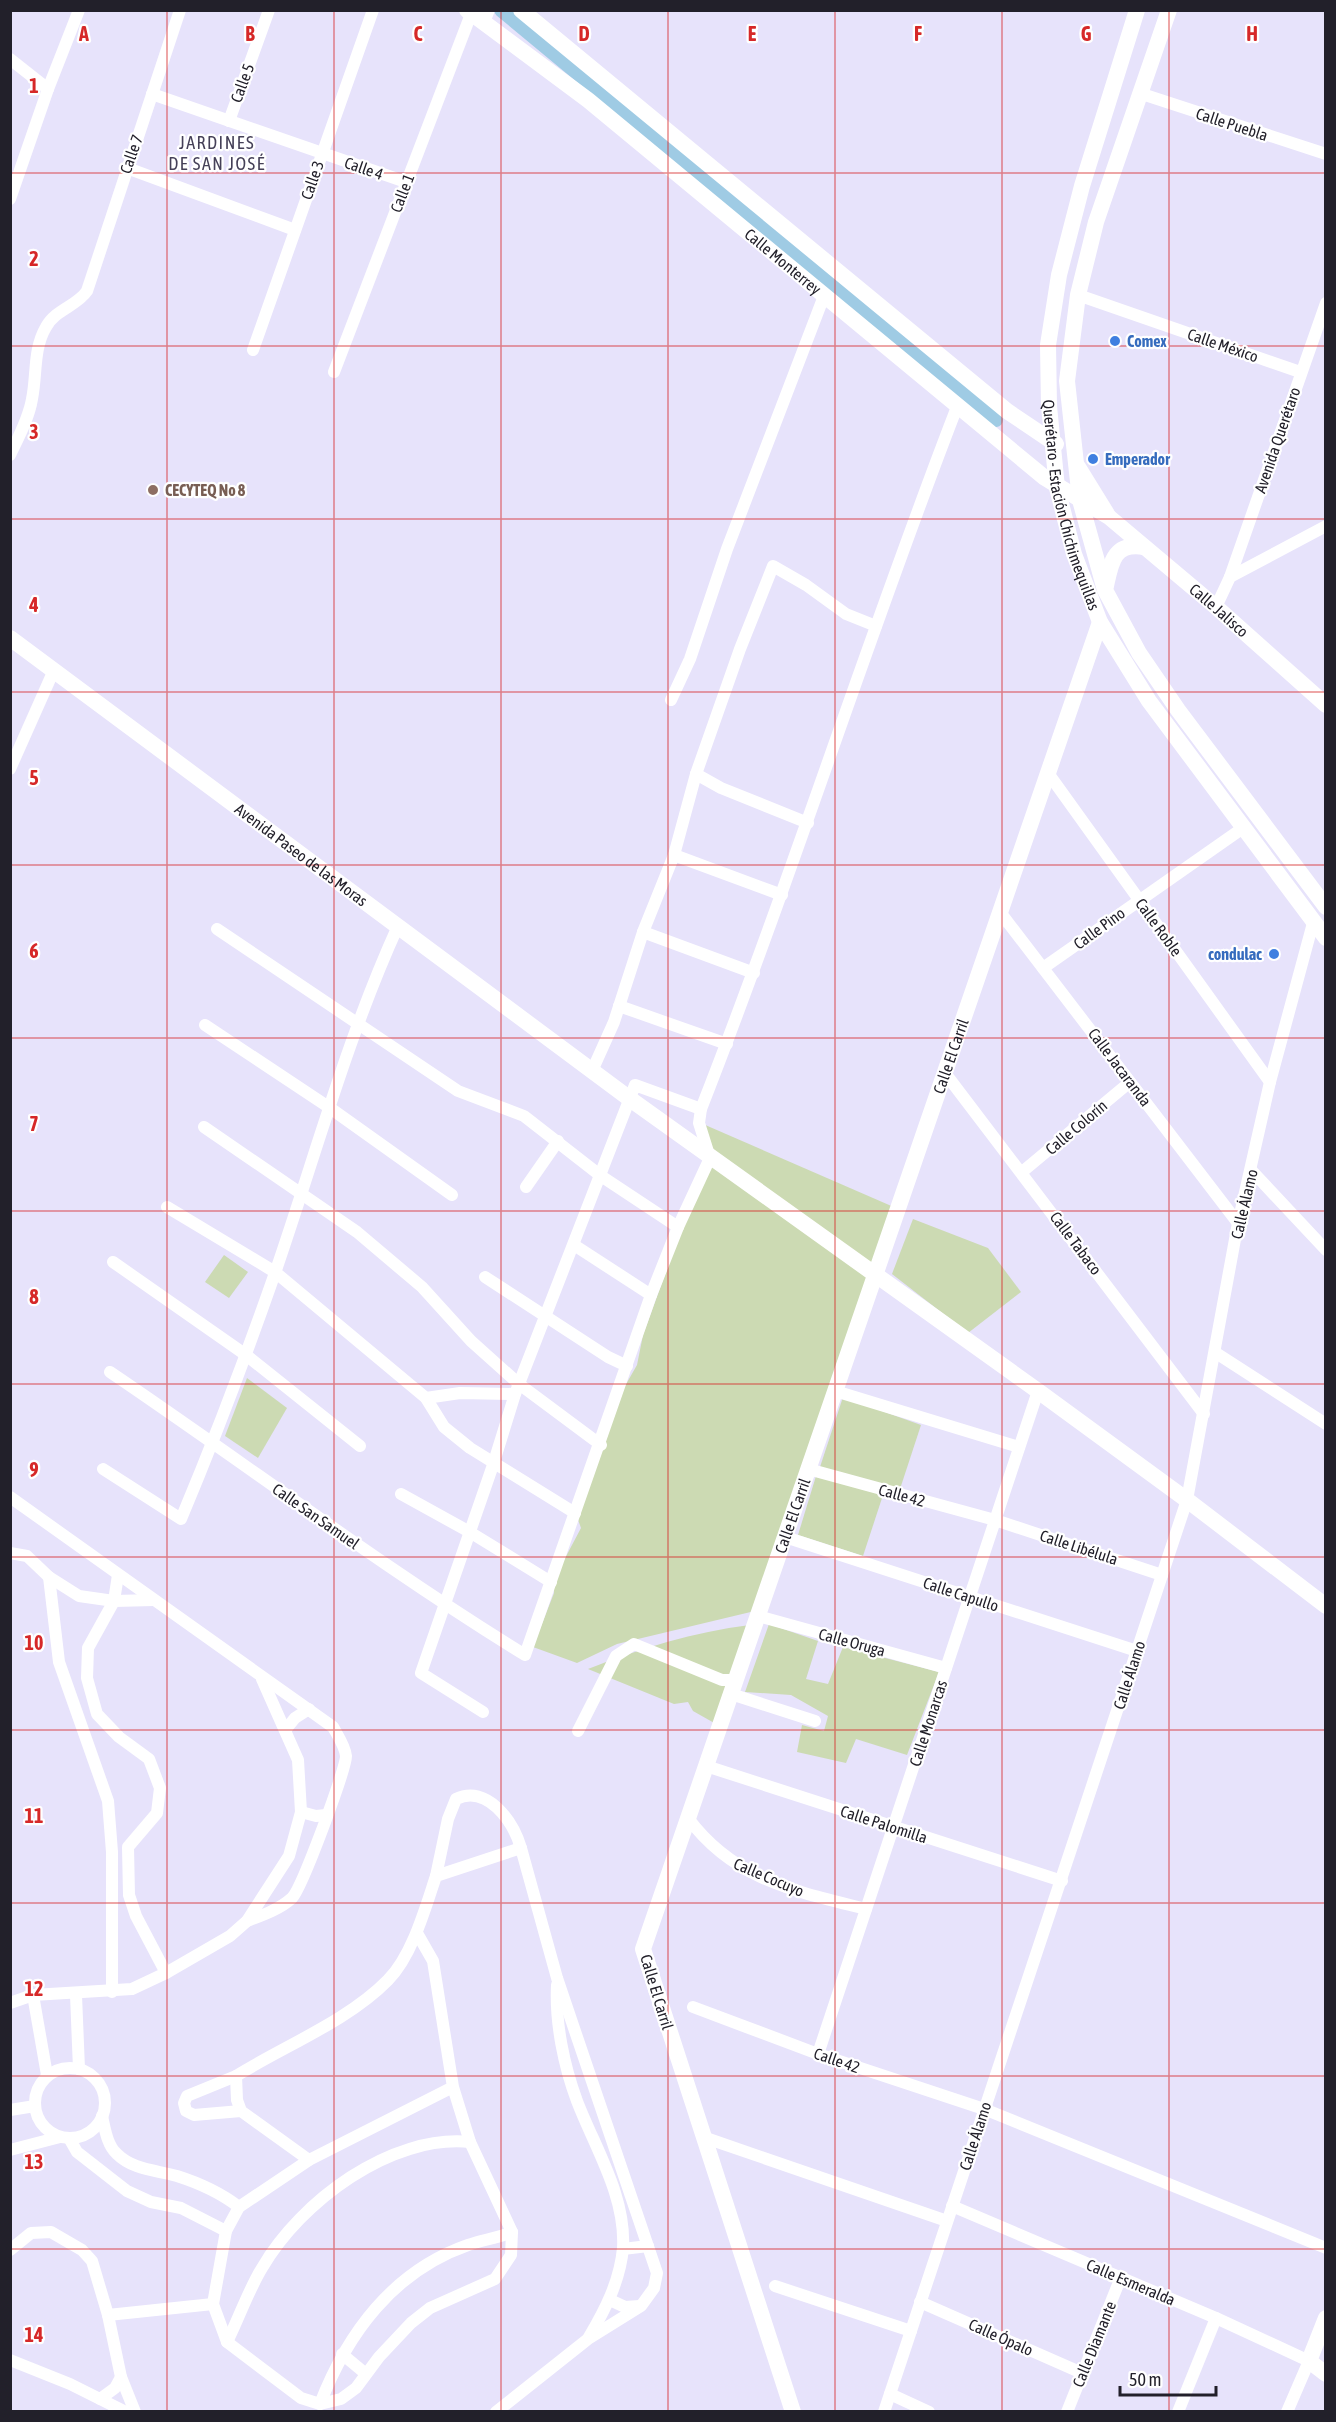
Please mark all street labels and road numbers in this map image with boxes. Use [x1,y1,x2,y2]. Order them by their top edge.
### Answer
street label: Calle 5 [227,61,257,105]
street label: Calle Puebla [1194,104,1270,144]
street label: Calle 7 [116,132,146,176]
street label: Calle 4 [342,153,386,183]
street label: Calle 3 [297,158,327,202]
street label: Calle 1 [386,171,418,215]
street label: Calle Monterrey [741,225,825,299]
street label: Calle México [1185,324,1261,366]
street label: Avenida Querétaro [1250,385,1304,495]
street label: Querétaro - Estación Chichimequillas [1040,400,1104,613]
street label: Calle Jalisco [1186,580,1252,641]
street label: Avenida Paseo de las Moras [232,800,371,910]
street label: Calle Roble [1132,895,1186,959]
street label: Calle Pino [1070,903,1128,953]
street label: Calle El Carril [929,1016,972,1096]
street label: Calle Jacaranda [1085,1024,1155,1110]
street label: Calle Colorín [1042,1096,1110,1158]
street label: Calle Álamo [1227,1167,1261,1241]
street label: Calle Tabaco [1046,1208,1106,1278]
street label: Calle El Carril [771,1475,814,1555]
street label: Calle San Samuel [269,1480,363,1553]
street label: Calle 42 [877,1480,927,1510]
street label: Calle Libélula [1038,1526,1120,1568]
street label: Calle Capullo [921,1573,1001,1616]
street label: Calle Oruga [816,1624,887,1660]
street label: Calle Álamo [1109,1638,1149,1712]
street label: Calle Monarcas [906,1677,951,1768]
street label: Calle Palomilla [838,1802,930,1846]
street label: Calle Cocuyo [731,1854,807,1901]
street label: Calle El Carril [637,1952,677,2032]
street label: Calle 42 [812,2044,862,2076]
street label: Calle Álamo [955,2099,995,2173]
street label: Calle Esmeralda [1084,2255,1178,2309]
street label: Calle Diamante [1069,2298,1119,2390]
street label: Calle Ópalo [966,2315,1036,2360]

